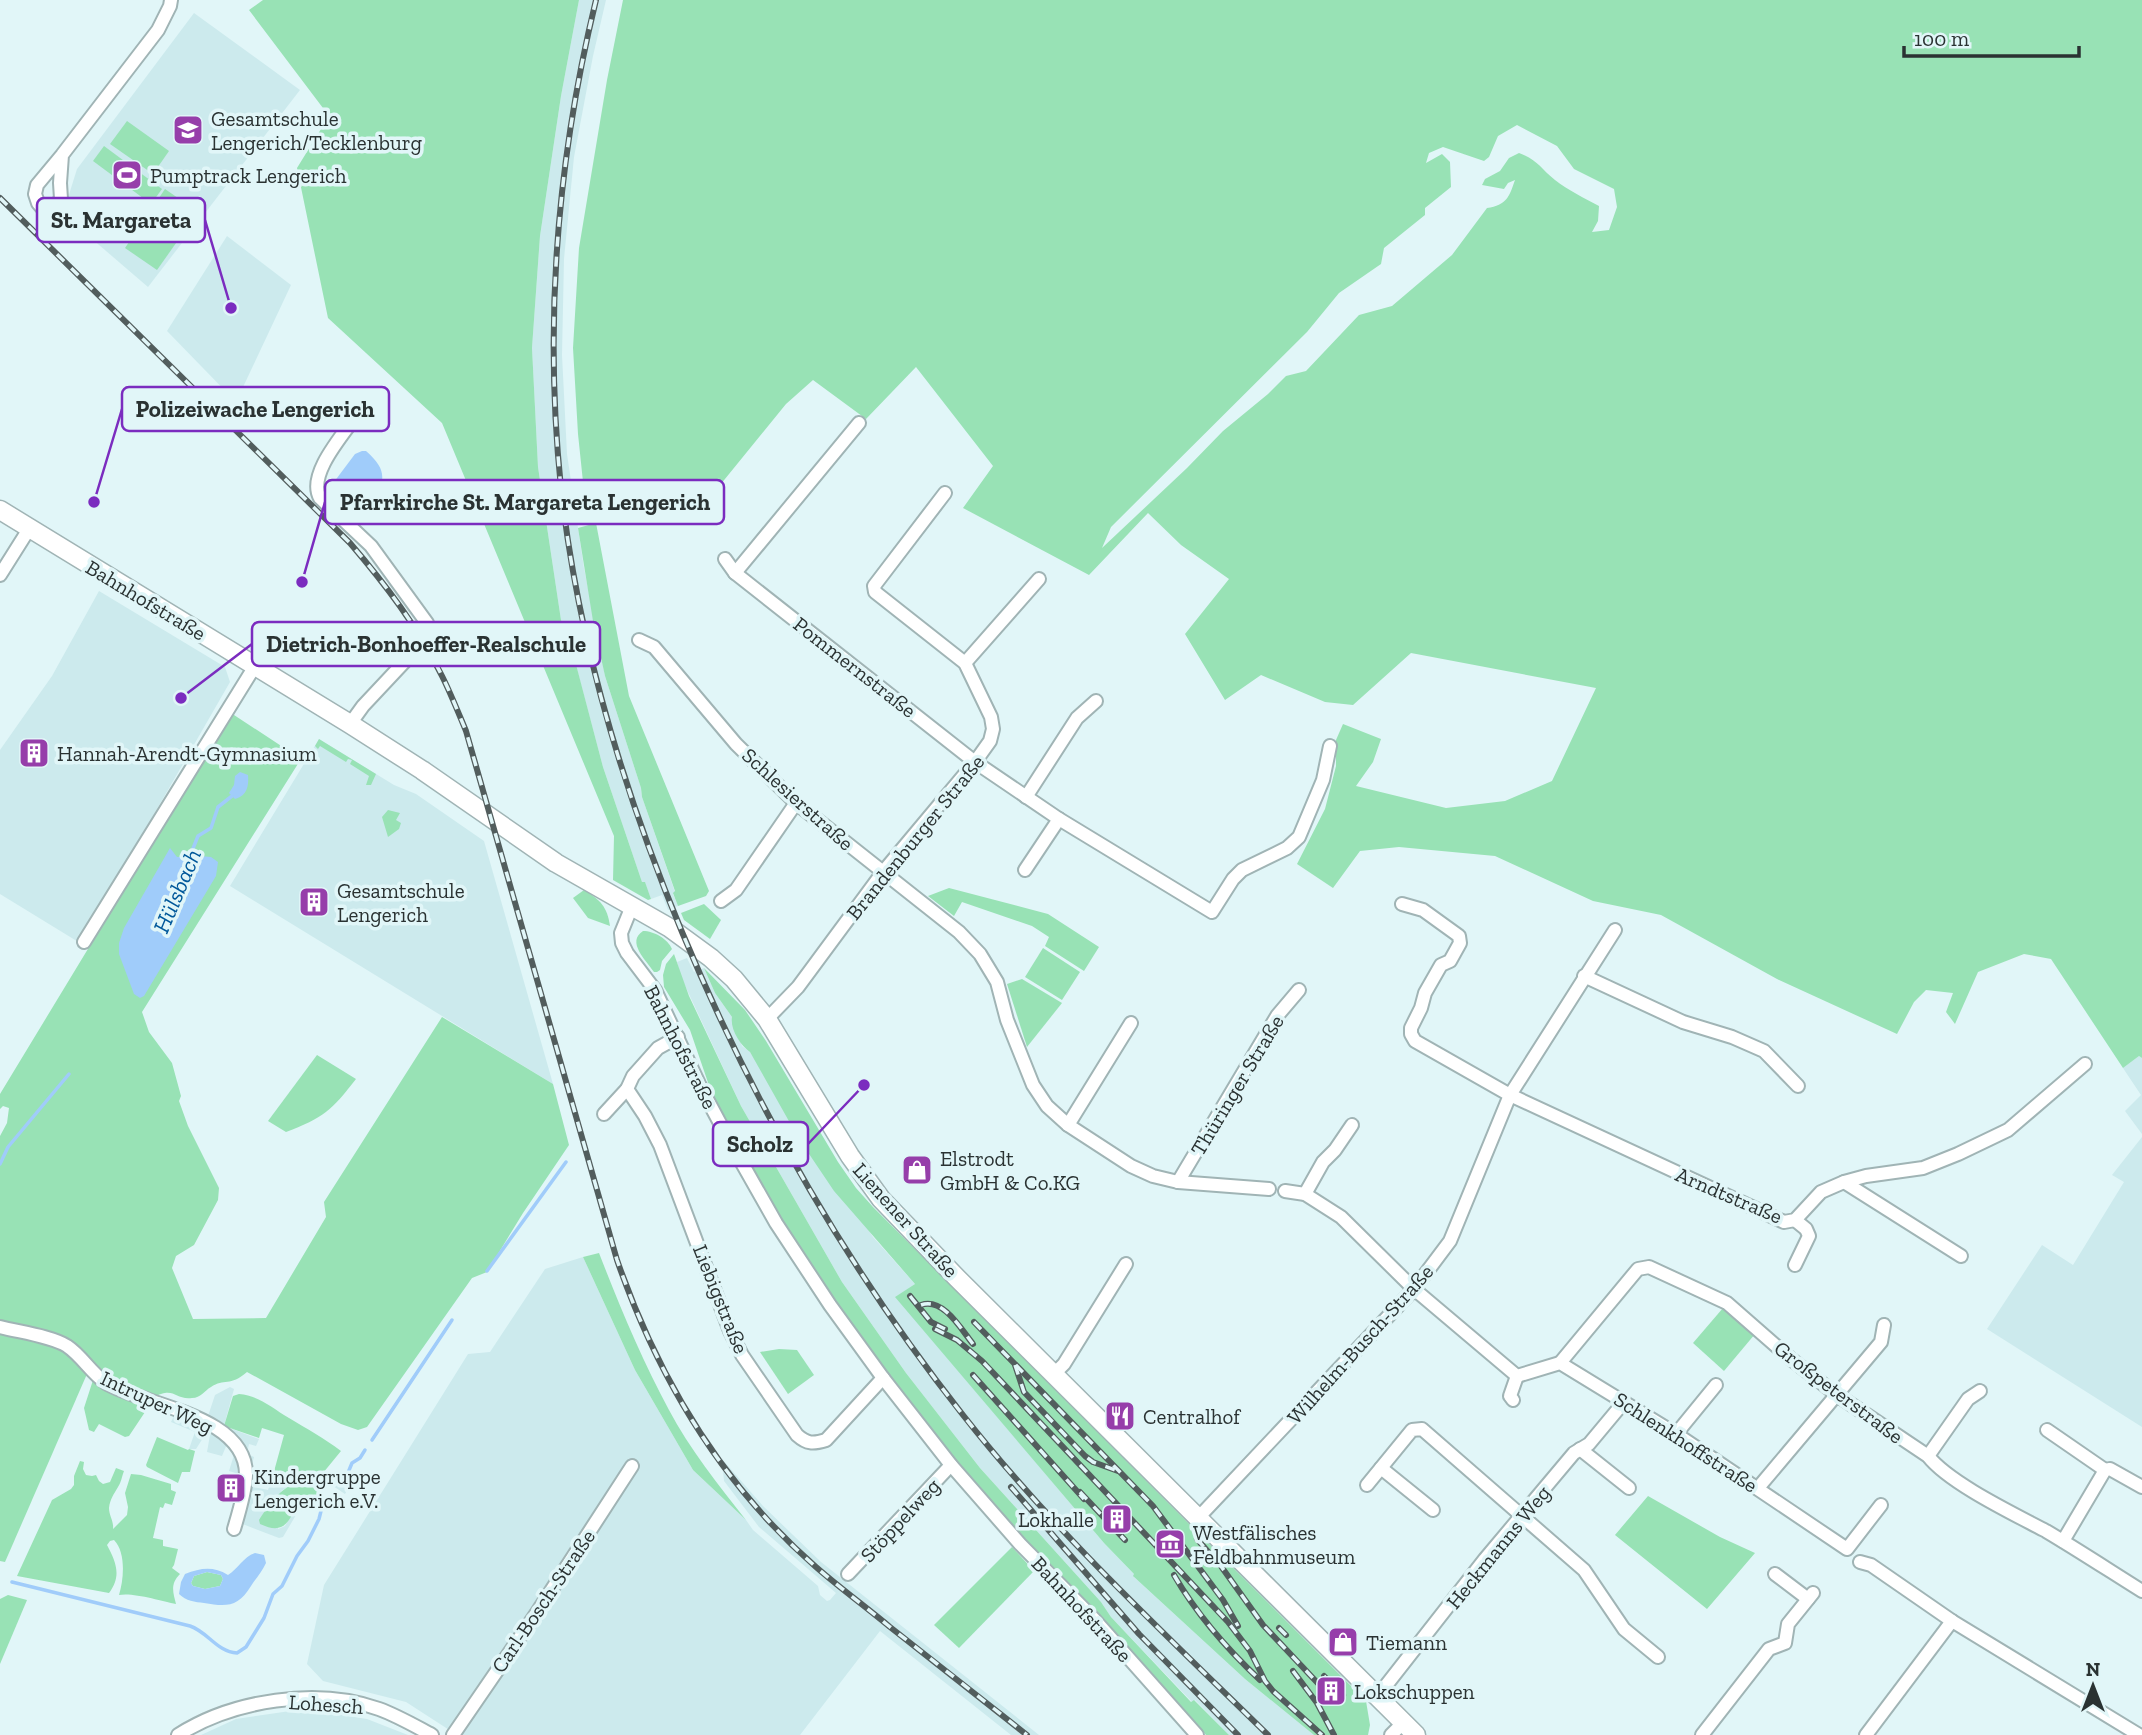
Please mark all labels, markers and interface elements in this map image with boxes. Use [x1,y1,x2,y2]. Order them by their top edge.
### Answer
scale bar [1904,14,2079,58]
text: 100 m [1914,26,1969,51]
place label: Gesamtschule Lengerich/Tecklenburg [211,106,422,155]
school or university icon: Gesamtschule Lengerich/Tecklenburg [171,113,205,147]
sports icon: Pumptrack Lengerich [110,158,144,192]
place label: Pumptrack Lengerich [150,163,347,188]
callout: St. Margareta [37,198,205,242]
text: St. Margareta [51,206,192,234]
callout: Polizeiwache Lengerich [122,387,389,431]
text: Polizeiwache Lengerich [135,395,375,423]
callout: Pfarrkirche St. Margareta Lengerich [325,480,724,524]
text: Pfarrkirche St. Margareta Lengerich [340,488,711,516]
street label: Bahnhofstraße [82,554,211,646]
street label: Pommernstraße [789,611,921,723]
callout: Dietrich-Bonhoeffer-Realschule [252,622,600,666]
text: Dietrich-Bonhoeffer-Realschule [266,630,586,658]
building icon: Hannah-Arendt-Gymnasium [17,736,51,770]
place label: Hannah-Arendt-Gymnasium [57,741,317,766]
street label: Schlesierstraße [737,742,859,856]
street label: Brandenburger Straße [841,749,989,925]
water label: Hülsbach [147,845,207,937]
place label: Gesamtschule Lengerich [337,878,465,927]
building icon: Gesamtschule Lengerich [297,885,331,919]
street label: Bahnhofstraße [639,981,723,1113]
street label: Thüringer Straße [1185,1010,1289,1160]
callout: Scholz [713,1122,808,1166]
text: Scholz [727,1130,793,1158]
place label: Elstrodt GmbH & Co.KG [940,1146,1080,1195]
shop icon: Elstrodt GmbH & Co.KG [900,1153,934,1187]
street label: Lienener Straße [848,1157,964,1283]
street label: Arndtstraße [1672,1161,1786,1229]
street label: Liebigstraße [688,1241,754,1357]
street label: Wilhelm-Busch-Straße [1282,1259,1438,1429]
street label: Großpeterstraße [1770,1335,1909,1449]
street label: Intruper Weg [97,1365,218,1439]
street label: Schlenkhoffstraße [1610,1386,1763,1498]
restaurant icon: Centralhof [1103,1399,1137,1433]
place label: Centralhof [1143,1404,1241,1429]
place label: Kindergruppe Lengerich e.V. [254,1464,381,1513]
building icon: Kindergruppe Lengerich e.V. [214,1471,248,1505]
street label: Stöppelweg [855,1473,945,1567]
street label: Heckmanns Weg [1441,1480,1556,1614]
building icon: Lokhalle [1100,1502,1134,1536]
place label: Lokhalle [1018,1507,1094,1532]
place label: Westfälisches Feldbahnmuseum [1193,1520,1355,1569]
street label: Carl-Bosch-Straße [486,1525,600,1677]
museum icon: Westfälisches Feldbahnmuseum [1153,1527,1187,1561]
street label: Bahnhofstraße [1027,1551,1137,1667]
shop icon: Tiemann [1326,1625,1360,1659]
place label: Tiemann [1366,1630,1447,1655]
north arrow [2058,1651,2128,1721]
text: N [2086,1658,2100,1681]
building icon: Lokschuppen [1314,1674,1348,1708]
place label: Lokschuppen [1354,1679,1475,1704]
street label: Lohesch [288,1689,364,1719]

